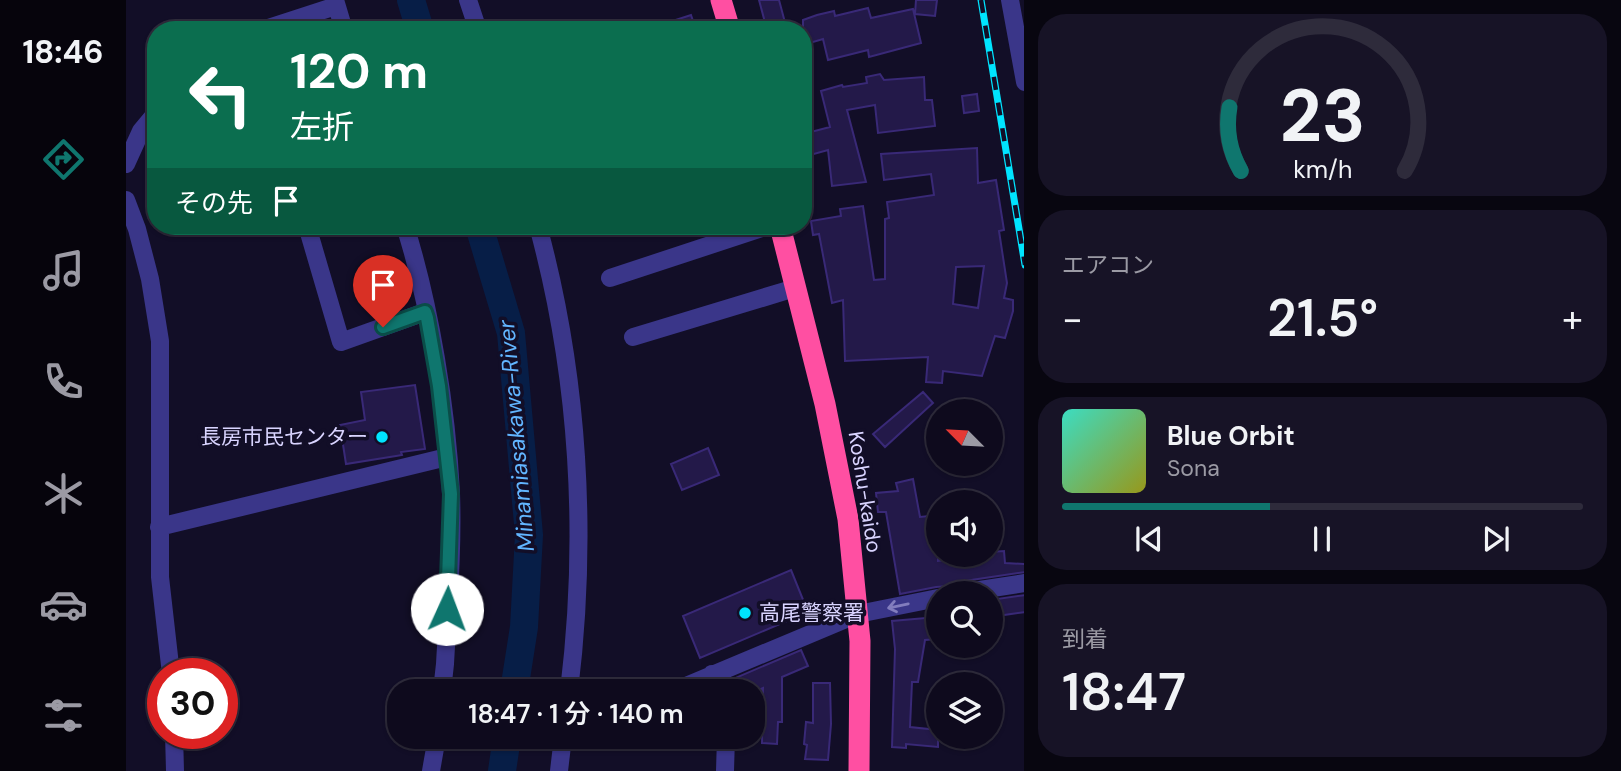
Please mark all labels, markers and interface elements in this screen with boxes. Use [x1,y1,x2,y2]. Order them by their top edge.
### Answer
text: 18:46 [22,31,104,73]
text: 120 m [290,39,428,103]
icon: left [175,49,266,140]
text: 23 [1280,69,1365,164]
text: 左折 [290,106,354,148]
icon: directions [39,135,88,184]
text: km/h [1293,153,1352,186]
icon: arrive [267,182,305,220]
text: その先 [175,186,253,220]
icon: music [39,246,88,295]
text: エアコン [1062,250,1154,280]
pin [353,255,413,327]
icon: arrive [364,266,402,304]
text: 21.5° [1267,284,1378,352]
text: − [1062,294,1083,344]
text: + [1562,294,1583,344]
water label: Minamiasakawa-River [491,317,541,553]
icon: phone [39,357,88,406]
north arrow [926,399,1003,476]
map controls [926,399,1003,749]
text: Blue Orbit [1167,419,1295,453]
place label: 長房市民センター [200,423,368,451]
marker: 長房市民センター [374,429,390,445]
street label: Koshu-kaido [842,429,888,555]
text: Sona [1167,453,1220,483]
icon: climate [39,469,88,518]
button: sound [926,490,1003,567]
icon: previous [1130,520,1168,558]
icon: pause [1303,520,1341,558]
icon: next [1477,520,1515,558]
position arrow [410,572,484,646]
icon: car [39,580,88,629]
button: search [926,581,1003,658]
place label: 高尾警察署 [759,599,864,627]
one-way arrow [887,600,910,614]
marker: 高尾警察署 [737,605,753,621]
text: 到着 [1062,624,1108,654]
speed limit sign: 30 [147,658,238,749]
text: 18:47 [1062,658,1186,726]
button: layers [926,672,1003,749]
icon: filters [39,691,88,740]
text: 18:47 · 1 分 · 140 m [468,697,684,731]

